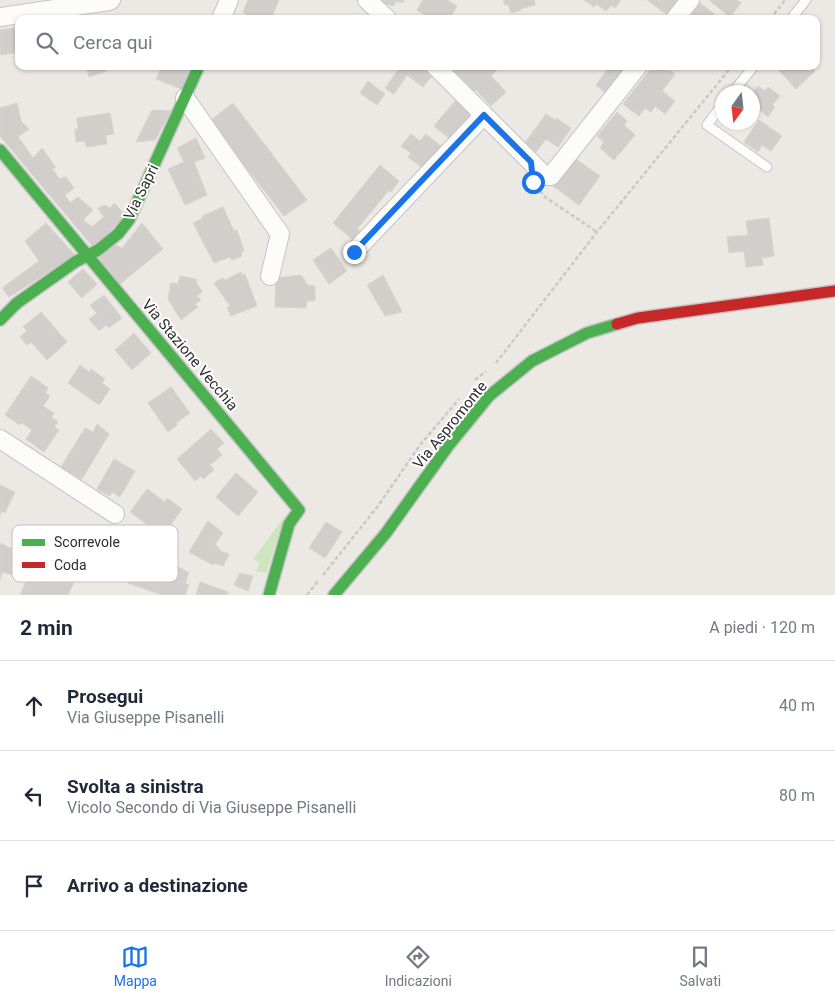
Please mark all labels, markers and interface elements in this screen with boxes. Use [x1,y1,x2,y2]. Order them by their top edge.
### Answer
search box [15,15,820,70]
icon: search [33,29,61,57]
text: Cerca qui [73,31,153,54]
north arrow [715,85,760,130]
street label: Via Sapri [120,161,162,223]
route start [522,171,545,194]
route end [343,241,366,264]
street label: Via Stazione Vecchia [138,296,242,414]
street label: Via Aspromonte [409,378,491,472]
legend [12,525,178,582]
text: Scorrevole [54,534,120,550]
text: Coda [54,557,87,573]
text: 2 min [20,616,73,640]
text: A piedi · 120 m [709,618,815,637]
text: Prosegui [67,685,143,708]
icon: ahead [20,692,48,720]
text: 40 m [779,696,815,715]
text: Via Giuseppe Pisanelli [67,708,224,727]
text: Svolta a sinistra [67,775,204,798]
icon: left [20,782,48,810]
text: 80 m [779,786,815,805]
text: Vicolo Secondo di Via Giuseppe Pisanelli [67,798,356,817]
icon: arrive [20,872,48,900]
text: Arrivo a destinazione [67,874,248,897]
tab: Mappa [114,943,157,989]
tab: Indicazioni [385,943,452,989]
tab: Salvati [680,943,721,989]

